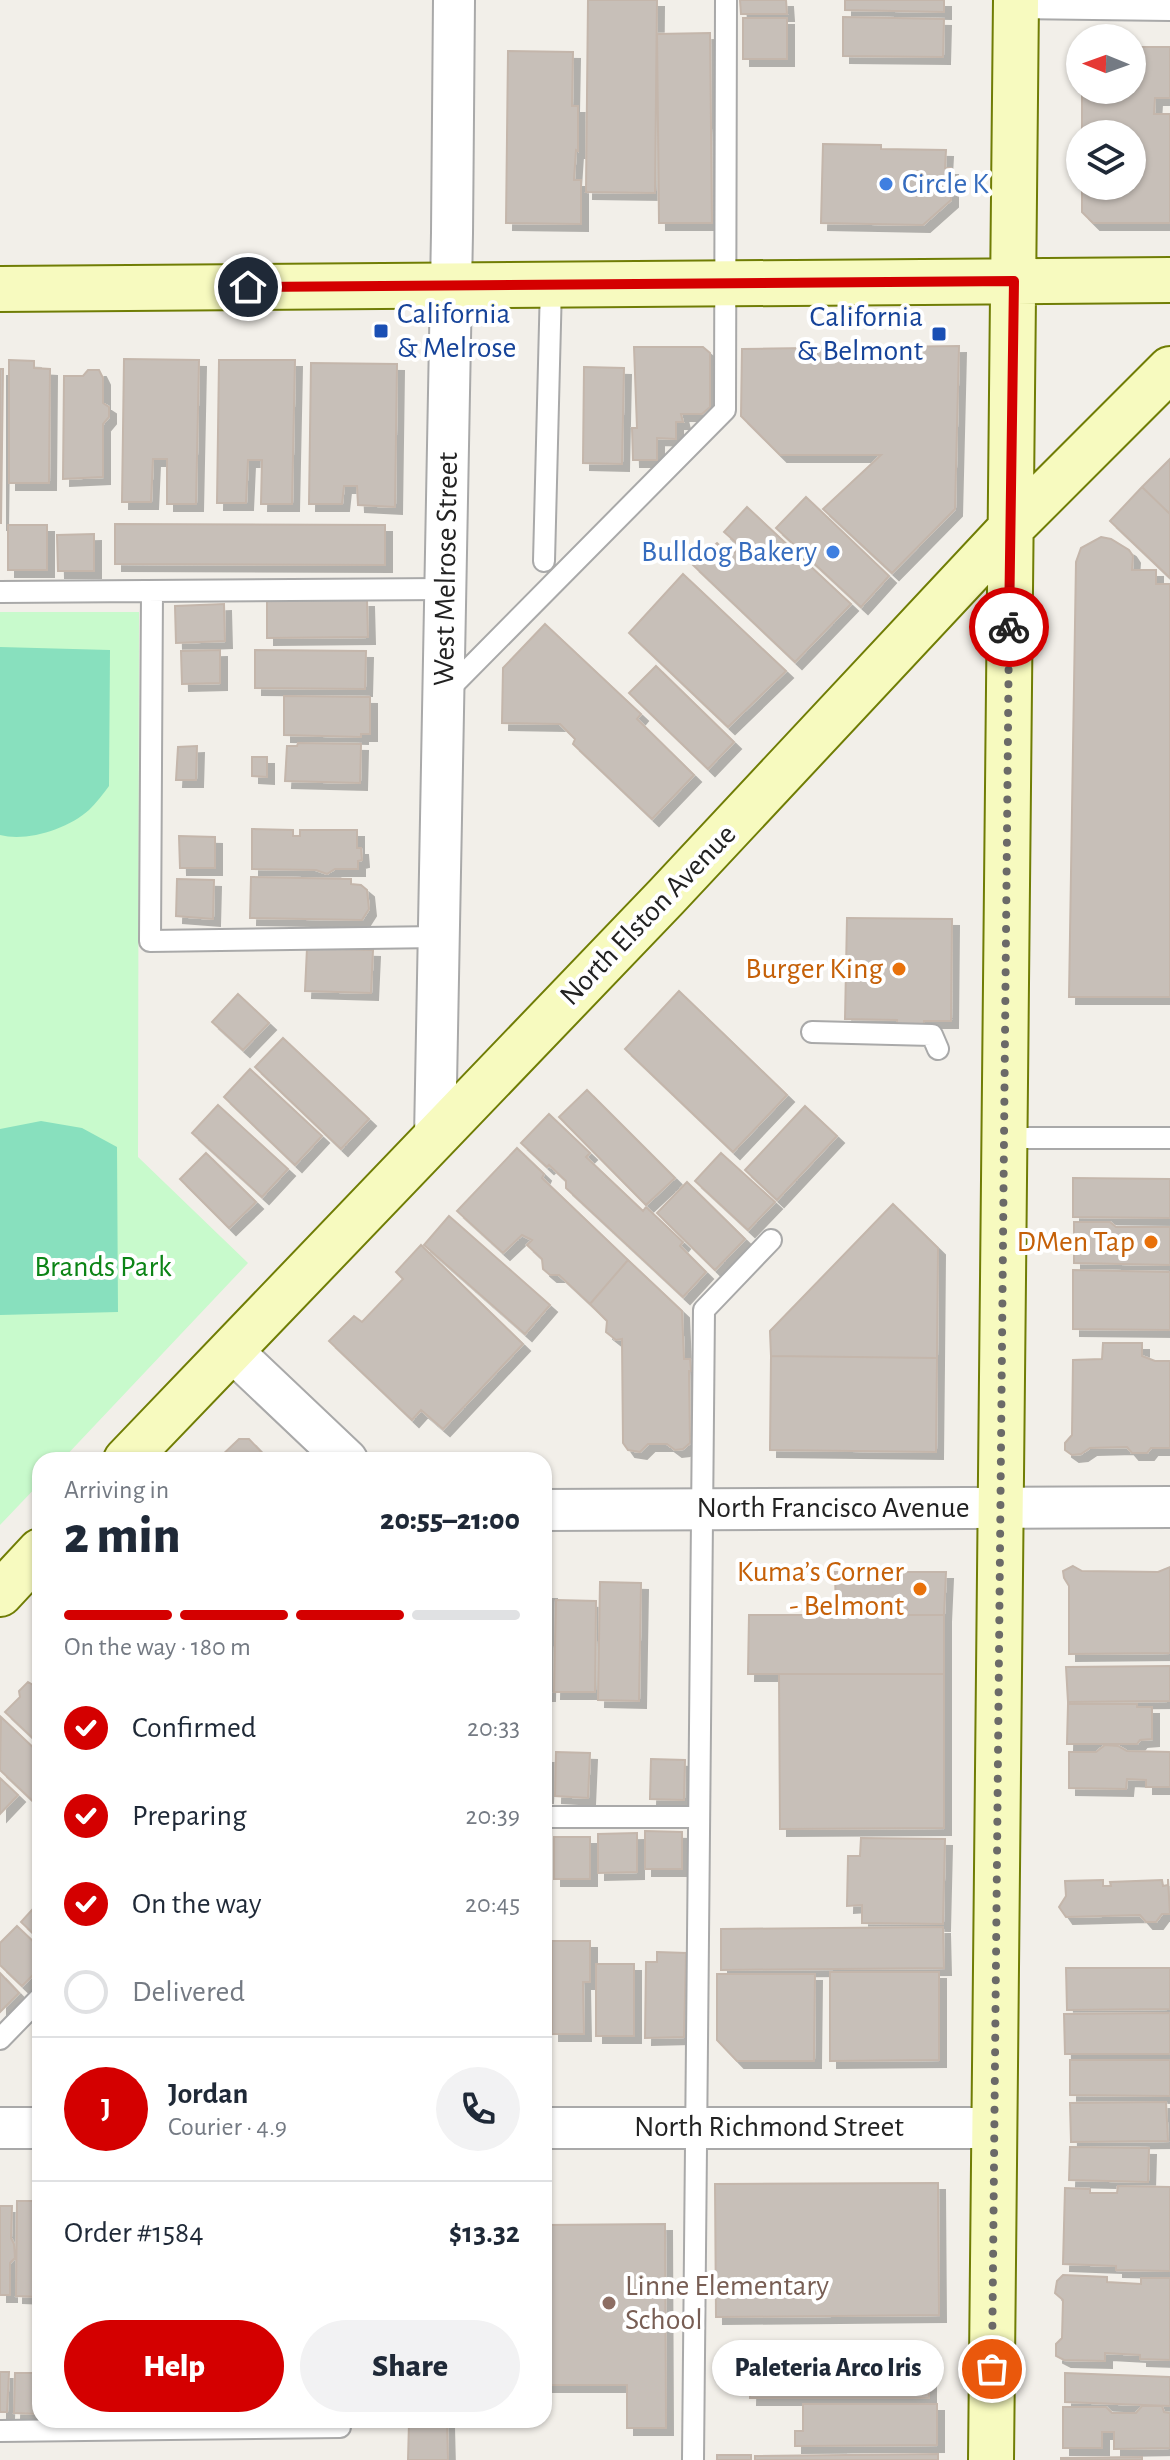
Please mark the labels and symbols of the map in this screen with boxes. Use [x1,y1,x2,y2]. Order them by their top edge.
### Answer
north arrow [1066,24,1146,104]
place label: Circle K [902,169,989,199]
marker: Circle K [877,175,895,193]
pin [214,253,282,321]
place label: California & Melrose [397,299,516,363]
place label: California & Belmont [797,302,923,366]
marker: California & Melrose [372,322,390,340]
marker: California & Belmont [930,325,948,343]
street label: West Melrose Street [429,451,463,686]
place label: Bulldog Bakery [641,537,817,567]
marker: Bulldog Bakery [824,543,842,561]
courier [969,587,1049,667]
street label: North Elston Avenue [554,819,742,1011]
place label: Burger King [745,954,883,984]
marker: Burger King [890,960,908,978]
place label: DMen Tap [1016,1227,1135,1257]
marker: DMen Tap [1142,1233,1160,1251]
park label: Brands Park [34,1252,172,1282]
street label: North Francisco Avenue [696,1493,970,1523]
place label: Kuma’s Corner - Belmont [737,1557,904,1621]
marker: Kuma’s Corner - Belmont [911,1580,929,1598]
street label: North Richmond Street [634,2112,904,2142]
place label: Linne Elementary School [625,2271,829,2335]
marker: Linne Elementary School [600,2294,618,2312]
pin [958,2335,1026,2403]
callout: Paleteria Arco Iris [712,2341,944,2397]

